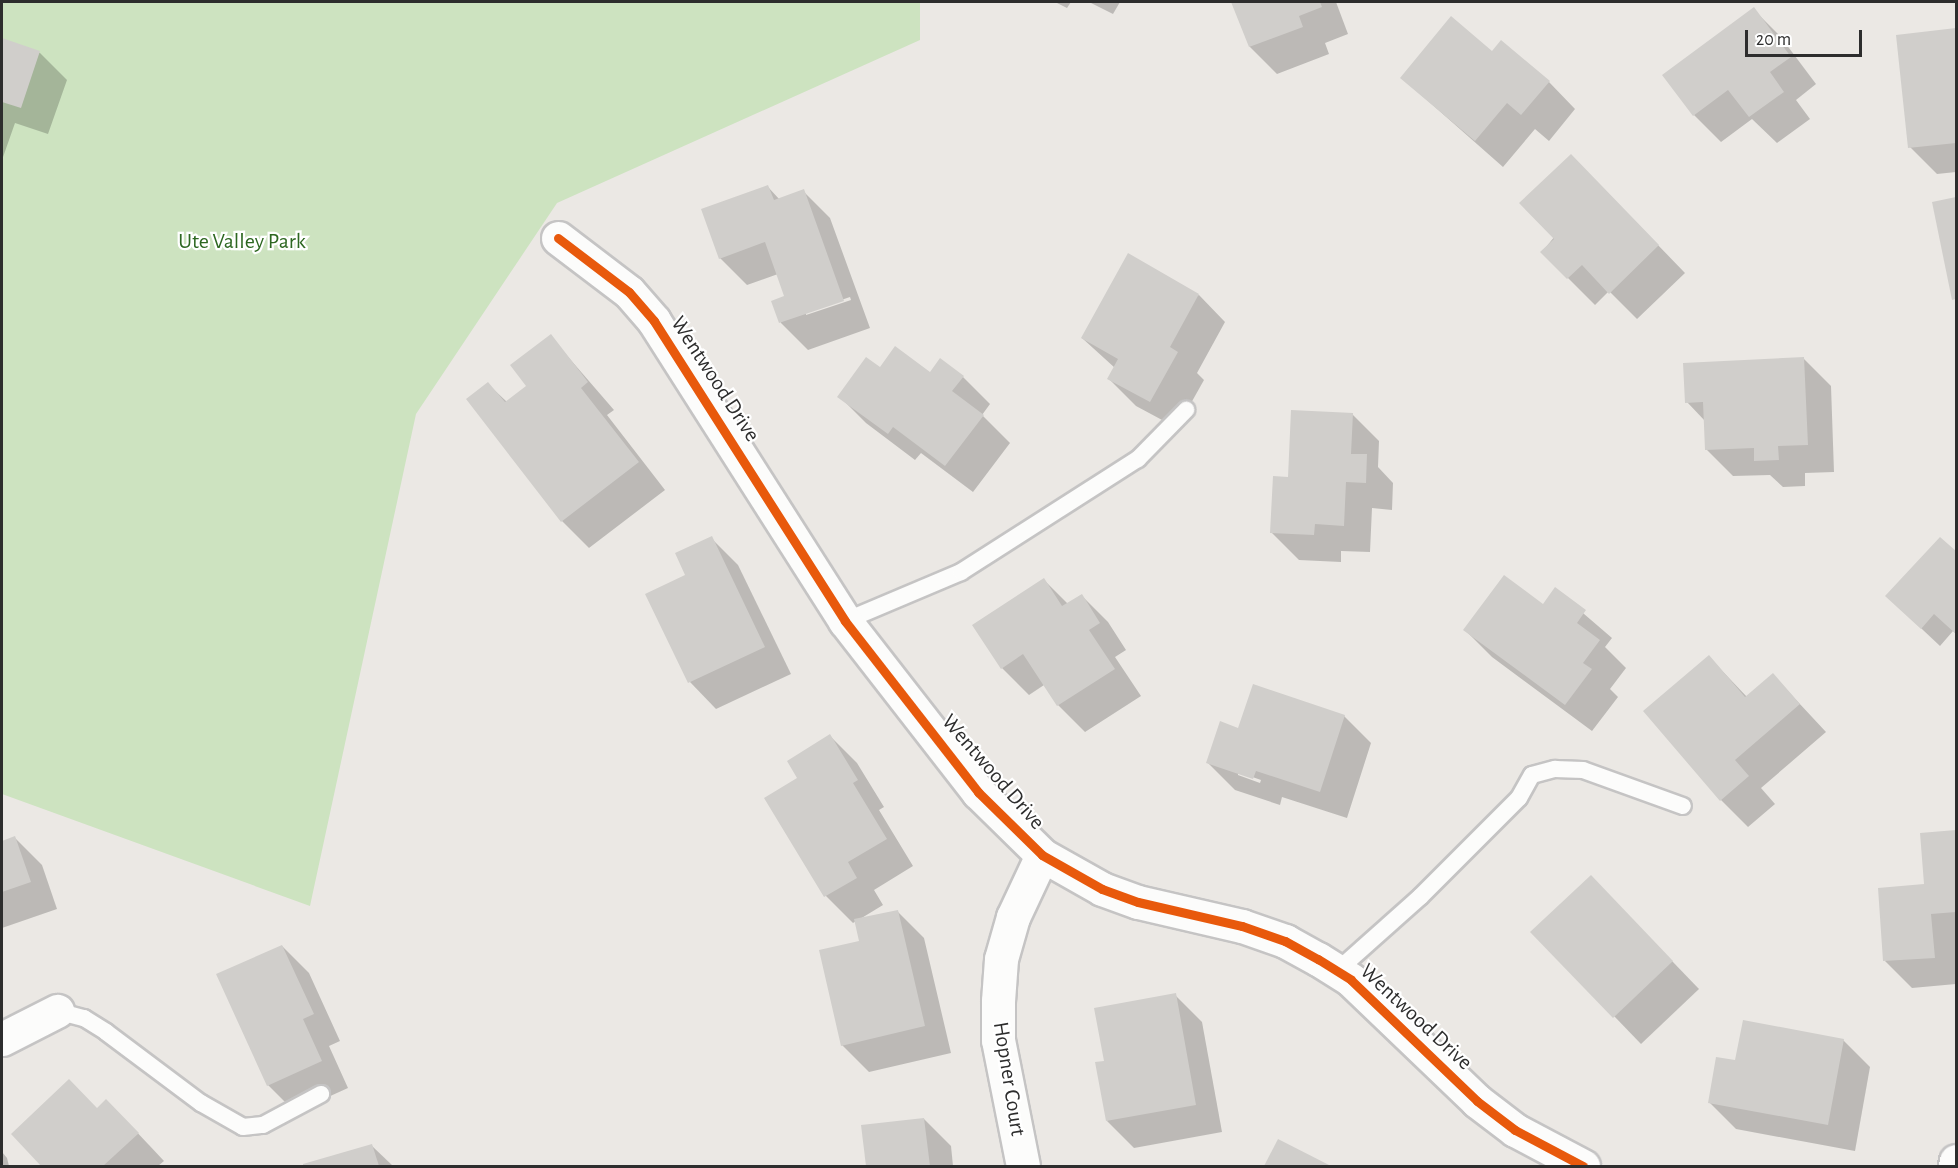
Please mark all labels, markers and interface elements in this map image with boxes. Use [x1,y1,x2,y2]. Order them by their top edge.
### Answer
scale bar [1748,18,1865,56]
text: 20 m [1756,31,1791,49]
park label: Ute Valley Park [178,229,306,255]
street label: Wentwood Drive [665,311,765,447]
street label: Wentwood Drive [936,709,1050,835]
street label: Wentwood Drive [1354,958,1478,1076]
street label: Hopner Court [987,1020,1031,1138]

